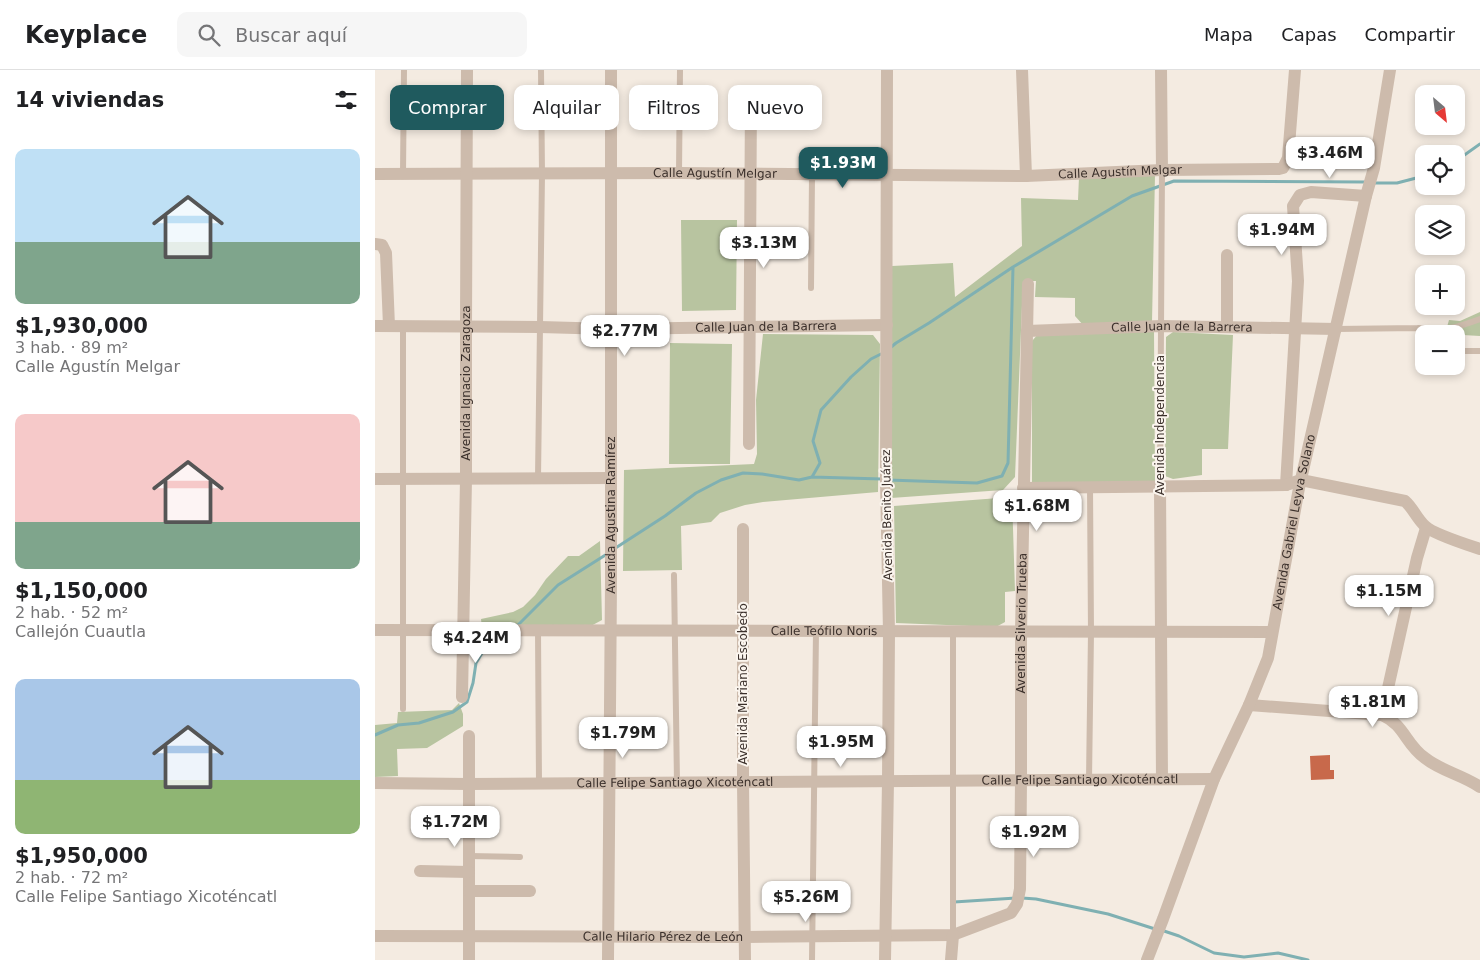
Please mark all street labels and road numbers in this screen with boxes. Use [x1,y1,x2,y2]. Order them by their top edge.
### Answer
street label: Calle Agustín Melgar [1058,163,1182,182]
street label: Calle Agustín Melgar [653,166,777,181]
street label: Avenida Ignacio Zaragoza [459,305,473,461]
street label: Calle Juan de la Barrera [695,319,837,335]
street label: Calle Juan de la Barrera [1111,319,1253,335]
street label: Avenida Independencia [1153,355,1167,495]
street label: Avenida Gabriel Leyva Solano [1270,433,1318,611]
street label: Avenida Agustina Ramírez [604,436,618,594]
street label: Avenida Benito Juárez [879,449,895,581]
street label: Avenida Silverio Trueba [1014,553,1030,693]
street label: Avenida Mariano Escobedo [736,603,750,765]
street label: Calle Teófilo Noris [771,624,877,638]
street label: Calle Felipe Santiago Xicoténcatl [981,772,1178,788]
street label: Calle Felipe Santiago Xicoténcatl [576,775,773,790]
street label: Calle Hilario Pérez de León [583,930,743,944]

